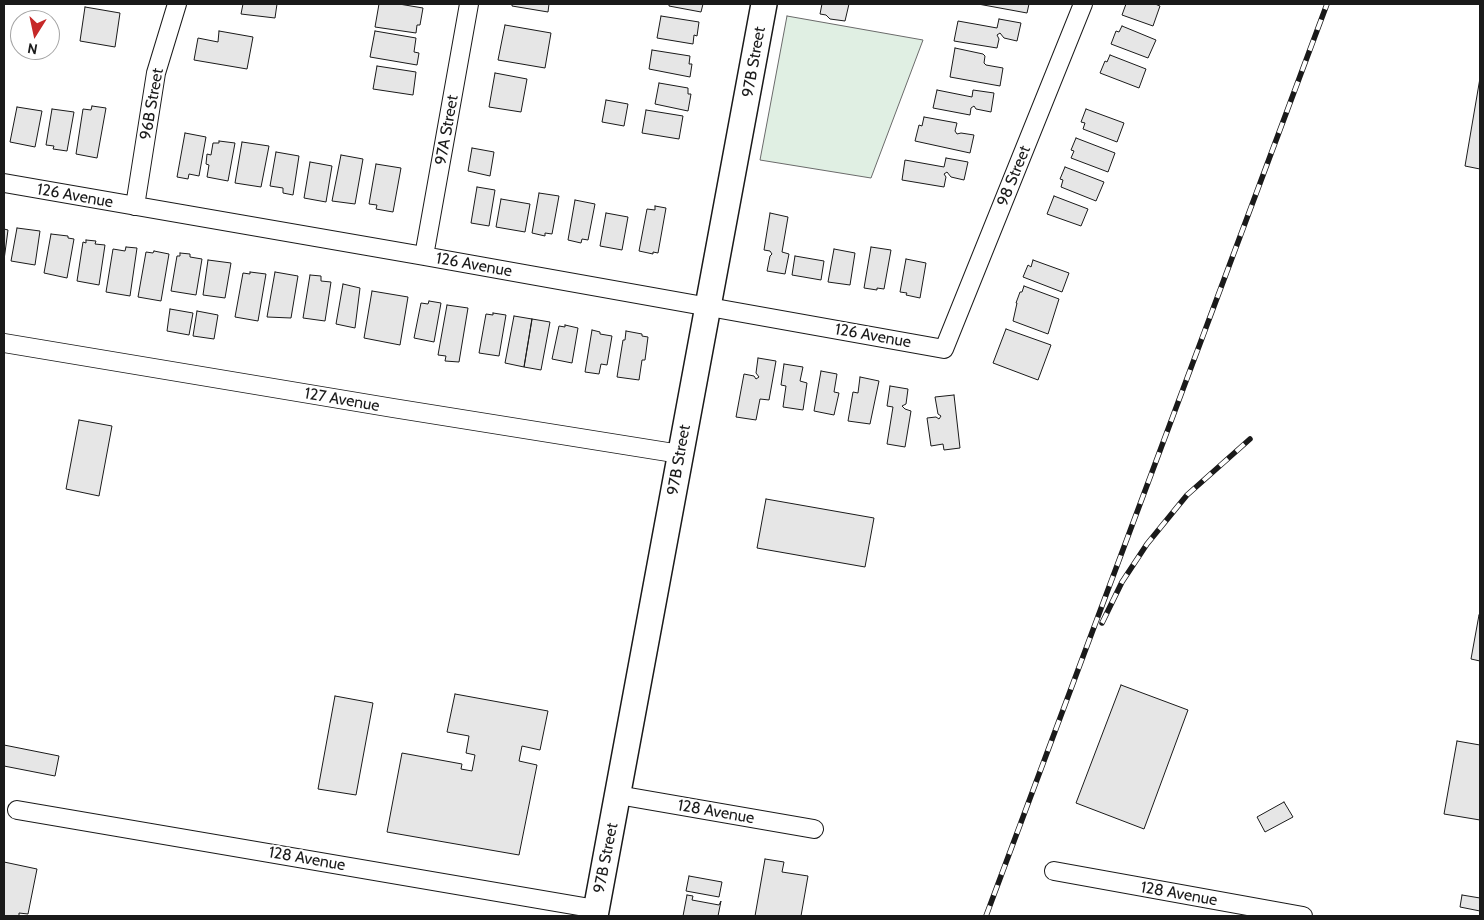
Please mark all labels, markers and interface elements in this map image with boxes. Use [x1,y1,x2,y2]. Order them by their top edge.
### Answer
north arrow [10,10,60,60]
street label: 97B Street [738,25,770,99]
text: N [26,39,39,59]
street label: 96B Street [136,67,168,141]
street label: 97A Street [431,93,463,167]
street label: 98 Street [993,143,1035,209]
street label: 126 Avenue [35,180,115,212]
street label: 126 Avenue [434,249,514,281]
street label: 126 Avenue [833,320,913,352]
street label: 127 Avenue [303,384,381,416]
street label: 97B Street [663,423,695,497]
street label: 128 Avenue [676,796,756,828]
street label: 97B Street [590,821,622,895]
street label: 128 Avenue [267,843,347,875]
street label: 128 Avenue [1139,878,1219,910]

